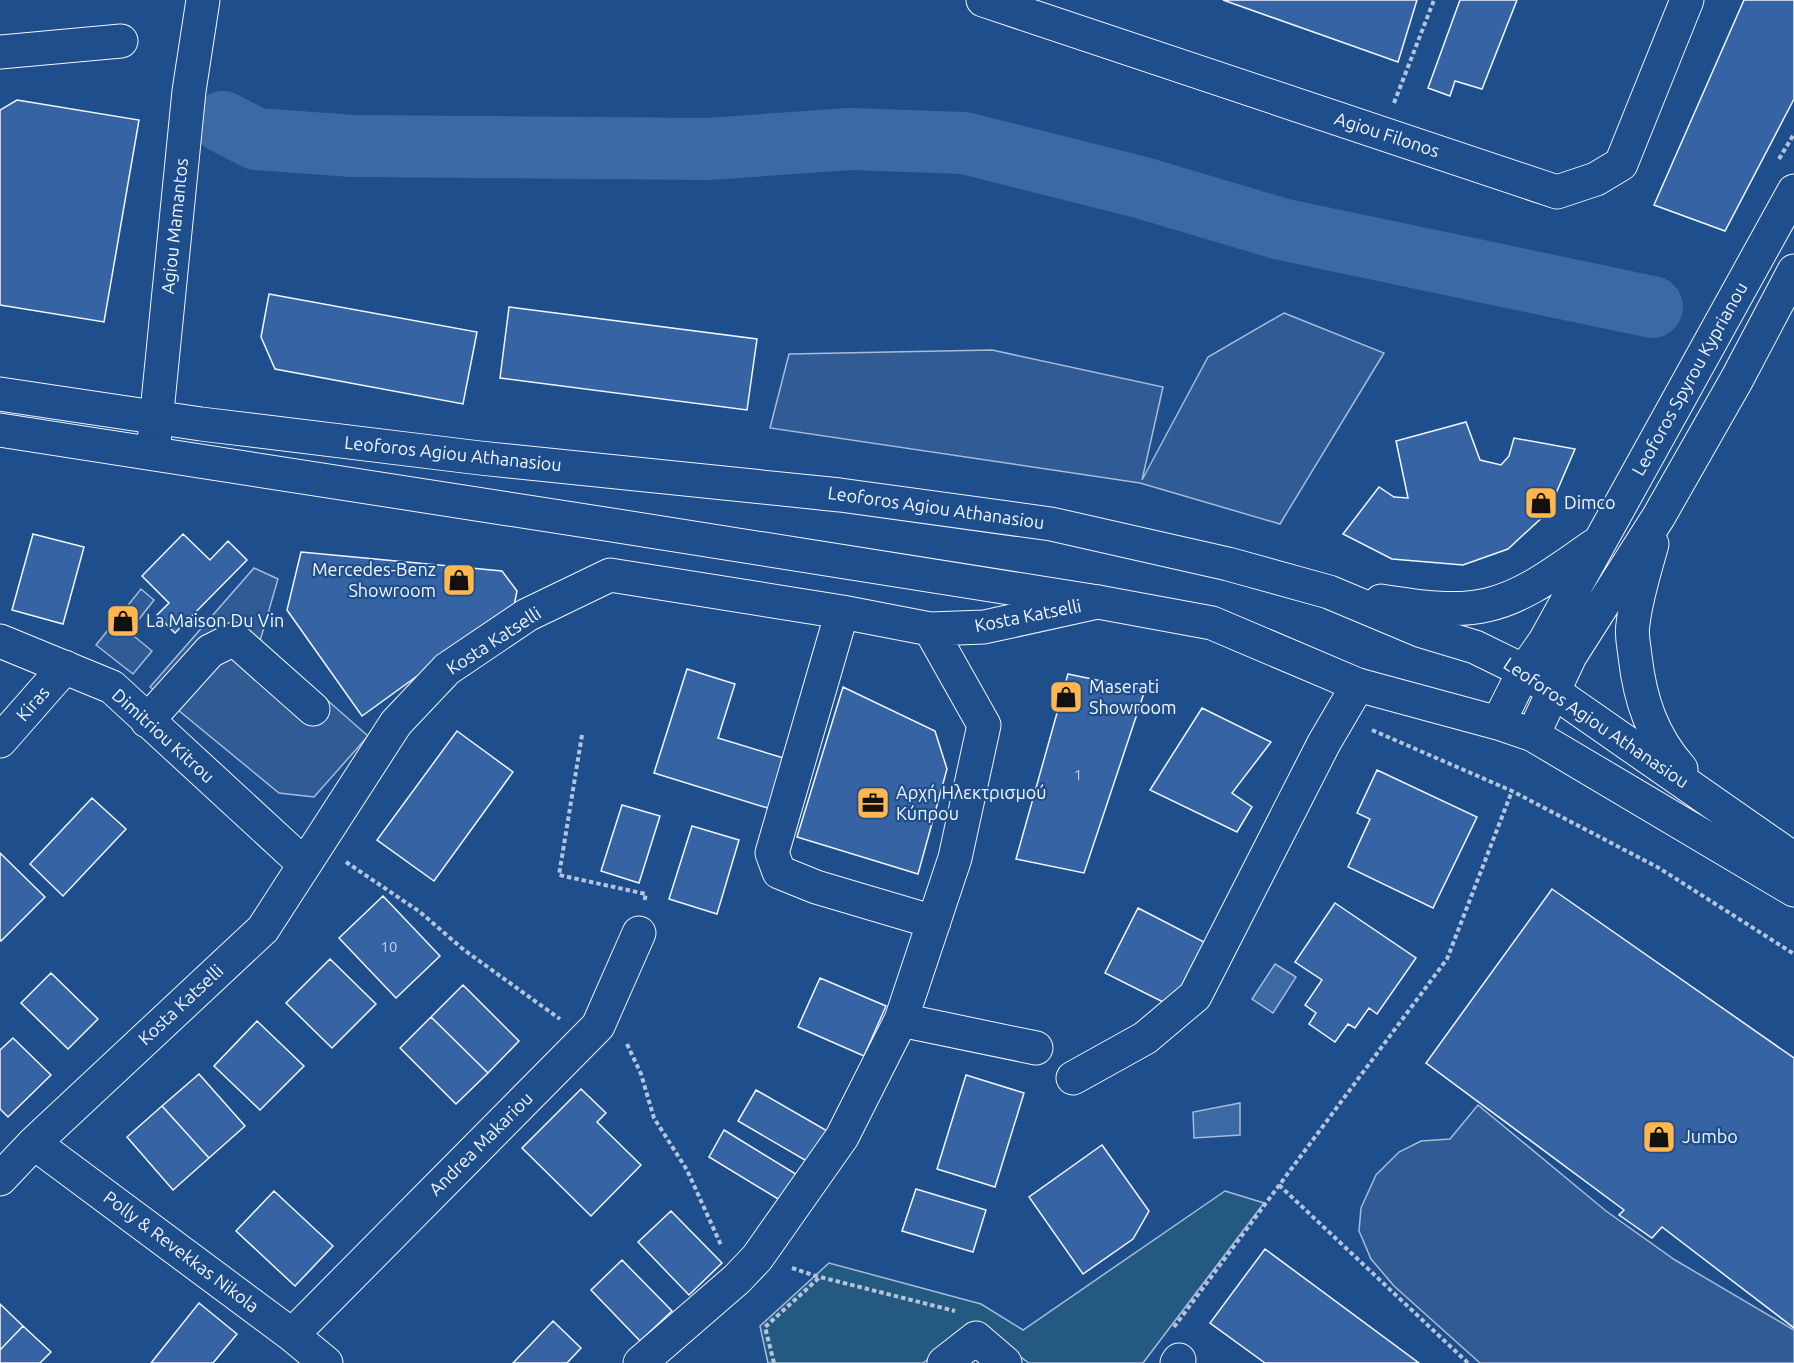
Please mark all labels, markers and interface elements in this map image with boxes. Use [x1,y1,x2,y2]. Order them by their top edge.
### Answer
street label: Agiou Filonos [1332,108,1442,160]
street label: Agiou Mamantos [157,157,191,295]
street label: Leoforos Spyrou Kyprianou [1627,278,1751,479]
street label: Leoforos Agiou Athanasiou [343,432,563,474]
street label: Leoforos Agiou Athanasiou [827,482,1046,532]
shop icon: Dimco [1523,485,1559,521]
place label: Dimco [1564,492,1615,512]
place label: Mercedes-Benz Showroom [312,559,436,600]
shop icon: Mercedes-Benz Showroom [441,562,477,598]
street label: Kosta Katselli [973,595,1083,635]
street label: Kosta Katselli [443,602,544,678]
shop icon: La Maison Du Vin [105,603,141,639]
place label: La Maison Du Vin [146,610,284,630]
street label: Leoforos Agiou Athanasiou [1500,653,1693,792]
place label: Maserati Showroom [1089,676,1177,717]
shop icon: Maserati Showroom [1048,679,1084,715]
street label: Kiras [12,682,53,725]
street label: Dimitriou Kitrou [108,684,219,786]
house number: 1 [1074,766,1082,783]
place label: Αρχή Ηλεκτρισμού Κύπρου [896,782,1047,823]
office icon: Αρχή Ηλεκτρισμού Κύπρου [855,785,891,821]
house number: 10 [381,938,397,955]
street label: Kosta Katselli [134,960,227,1049]
street label: Andrea Makariou [424,1087,536,1199]
shop icon: Jumbo [1641,1119,1677,1155]
place label: Jumbo [1682,1126,1738,1146]
street label: Polly & Revekkas Nikola [100,1186,263,1316]

